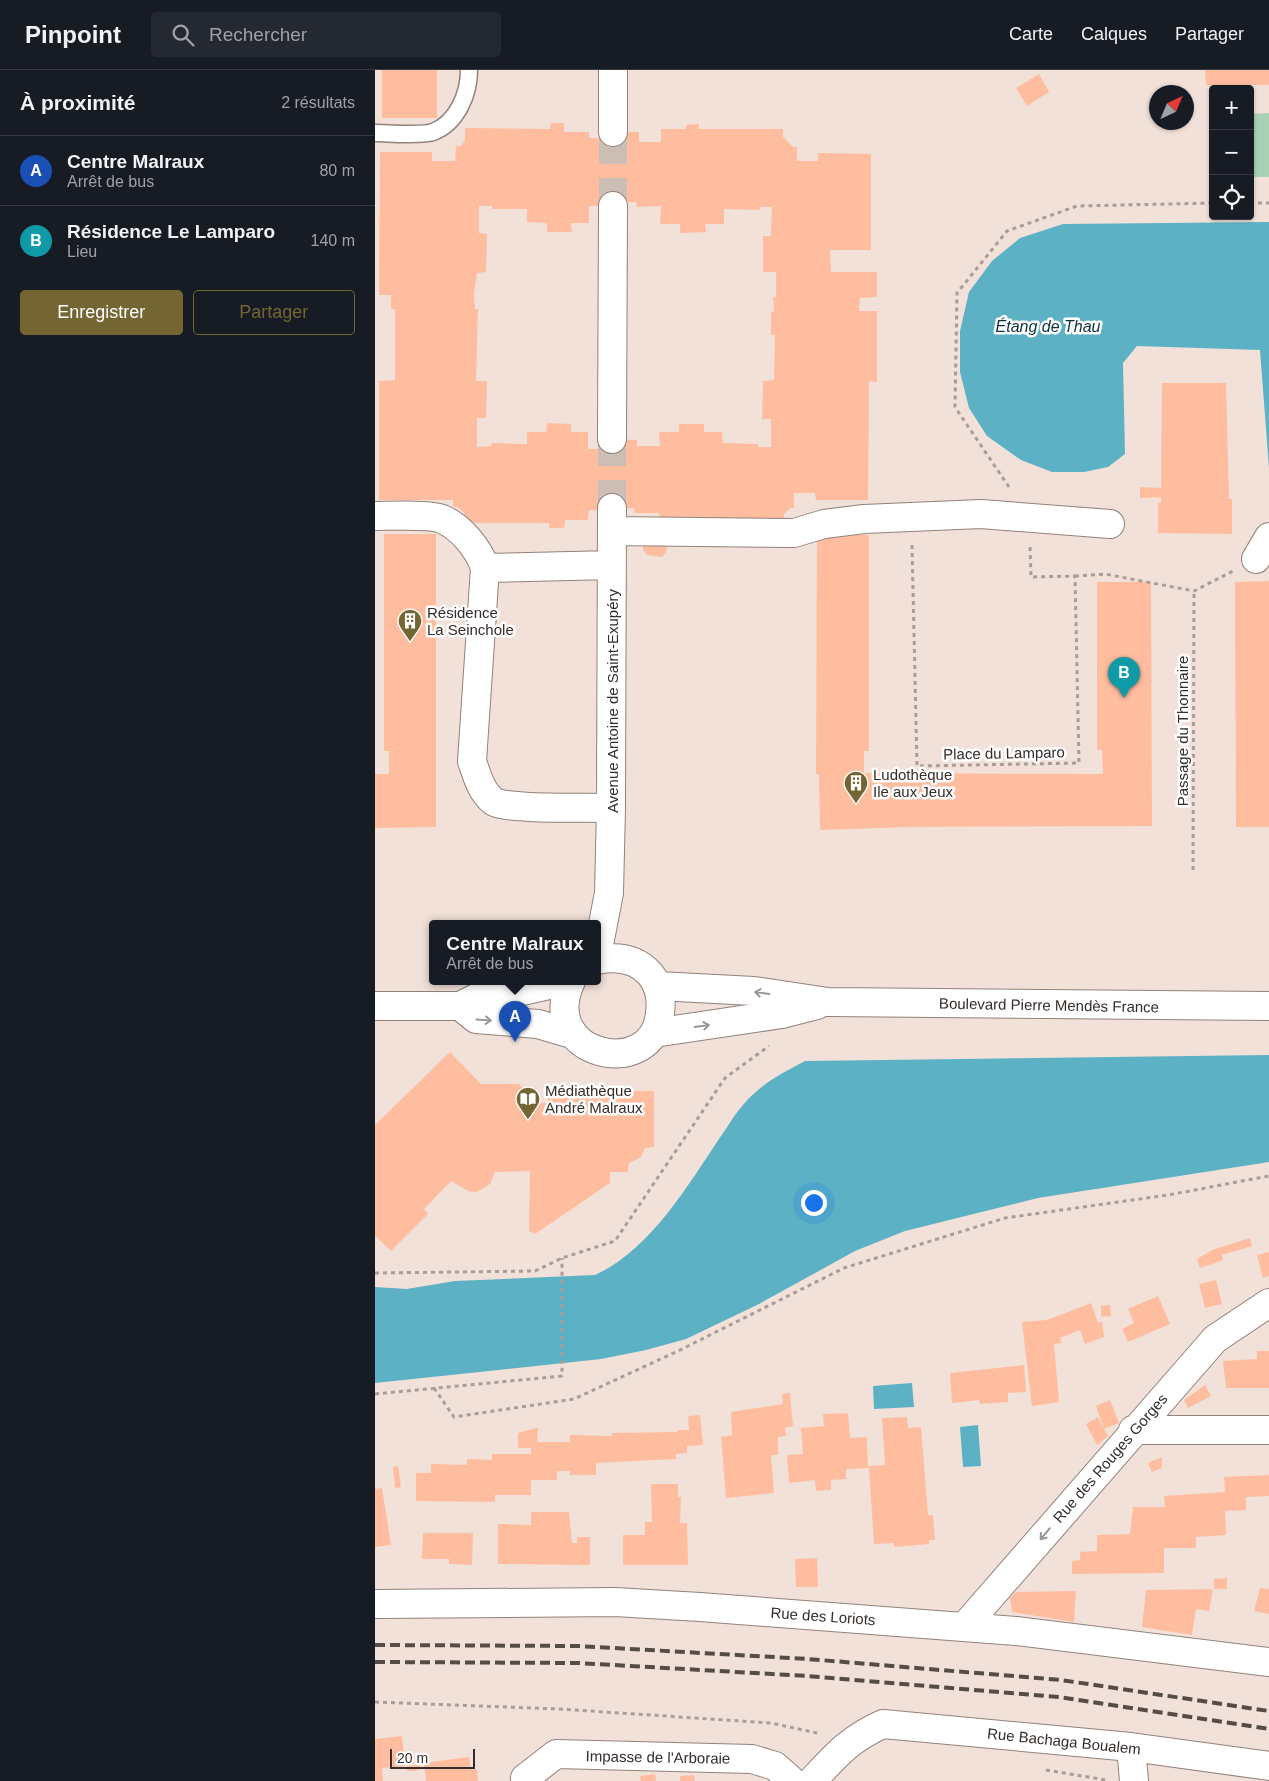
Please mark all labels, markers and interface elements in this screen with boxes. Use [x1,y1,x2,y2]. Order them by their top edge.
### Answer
search box [151,12,501,57]
text: Pinpoint [25,21,121,48]
icon: search [169,21,197,49]
text: Rechercher [209,24,307,45]
text: Carte [1009,24,1053,44]
text: Calques [1081,24,1147,44]
text: Partager [1175,24,1244,44]
north arrow [1149,85,1194,130]
map controls [1209,85,1254,220]
button: + [1209,85,1254,130]
text: À proximité [20,91,136,114]
text: 2 résultats [281,94,355,111]
button: − [1209,130,1254,175]
text: Centre Malraux [67,151,204,172]
text: A [30,162,42,179]
text: 80 m [319,162,355,179]
text: Arrêt de bus [67,173,154,190]
button: locate [1209,175,1254,220]
text: Résidence Le Lamparo [67,221,275,242]
text: B [30,232,42,249]
text: 140 m [311,232,355,249]
text: Lieu [67,243,97,260]
button: Enregistrer [20,290,183,335]
button: Partager [193,290,355,335]
water label: Étang de Thau [996,317,1101,335]
street label: Avenue Antoine de Saint-Exupéry [604,588,621,813]
place label: Résidence La Seinchole [427,604,514,638]
building icon: Résidence La Seinchole [397,608,423,642]
street label: Passage du Thonnaire [1174,656,1191,806]
pin: B [1108,657,1140,698]
street label: Place du Lamparo [943,743,1065,763]
place label: Ludothèque Ile aux Jeux [873,766,954,800]
building icon: Ludothèque Ile aux Jeux [843,770,869,804]
popup [429,920,601,985]
text: Centre Malraux [446,933,584,954]
text: Arrêt de bus [446,955,534,972]
one-way arrow [755,987,771,997]
street label: Boulevard Pierre Mendès France [939,995,1159,1015]
pin: A [499,1001,531,1042]
one-way arrow [476,1015,492,1024]
one-way arrow [694,1021,710,1031]
place label: Médiathèque André Malraux [545,1082,643,1116]
library icon: Médiathèque André Malraux [515,1086,541,1120]
your location [801,1190,827,1216]
street label: Rue des Rouges Gorges [1049,1390,1171,1526]
one-way arrow [1040,1527,1051,1540]
street label: Rue des Loriots [770,1604,876,1628]
street label: Rue Bachaga Boualem [986,1724,1142,1758]
scale bar [390,1746,475,1769]
street label: Impasse de l'Arboraie [586,1747,730,1767]
text: 20 m [397,1750,428,1766]

